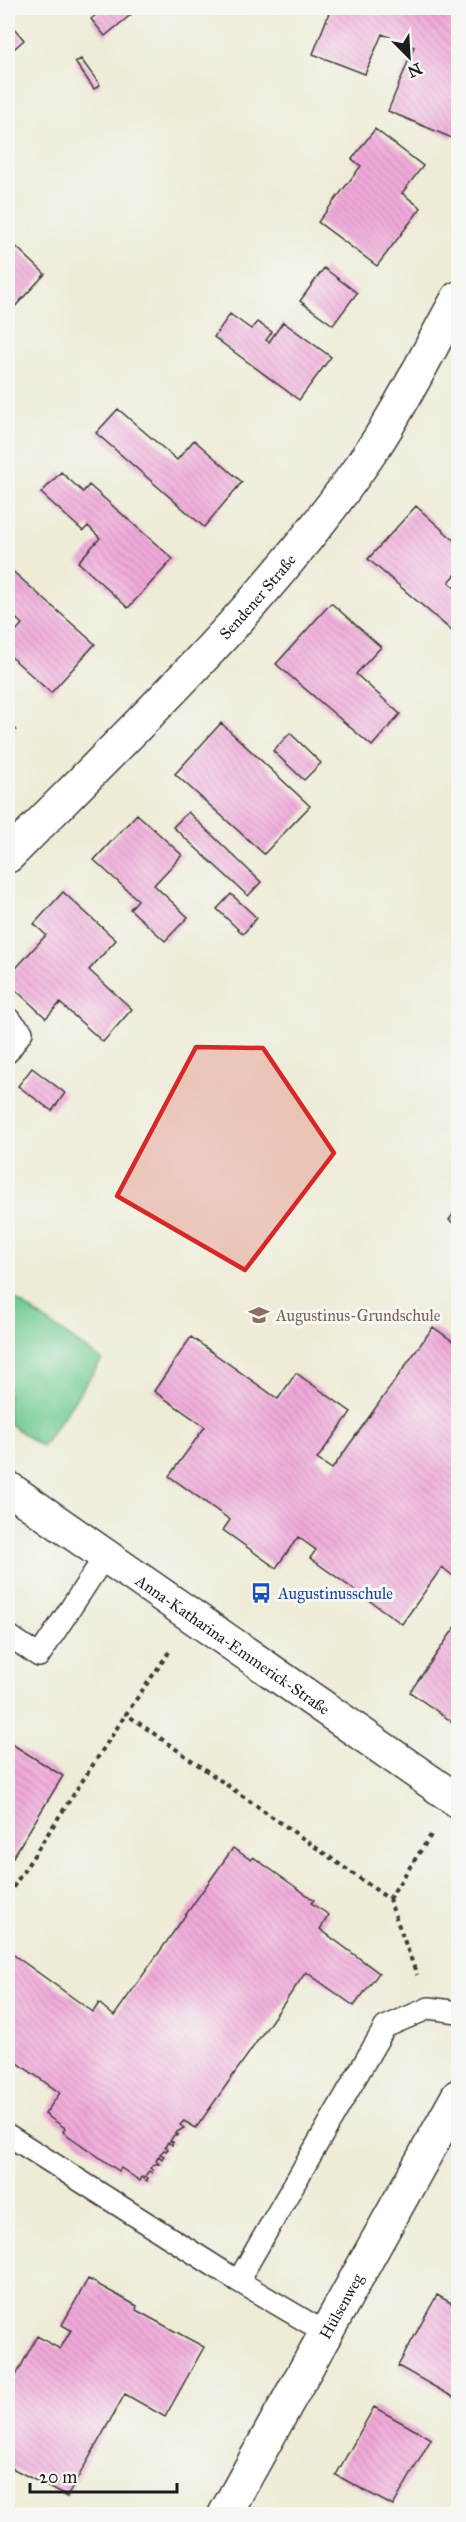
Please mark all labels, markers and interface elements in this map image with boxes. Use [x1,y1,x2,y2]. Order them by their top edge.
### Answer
north arrow [379,27,439,87]
text: N [404,59,425,82]
street label: Sendener Straße [216,550,300,643]
school or university icon: Augustinus-Grundschule [247,1303,271,1327]
place label: Augustinus-Grundschule [275,1306,441,1326]
street label: Anna-Katharina-Emmerick-Straße [131,1570,334,1719]
bus stop icon: Augustinusschule [249,1581,273,1605]
place label: Augustinusschule [277,1584,393,1604]
street label: Hülsenweg [315,2270,368,2342]
scale bar [30,2456,177,2494]
text: 20 m [39,2466,77,2488]

